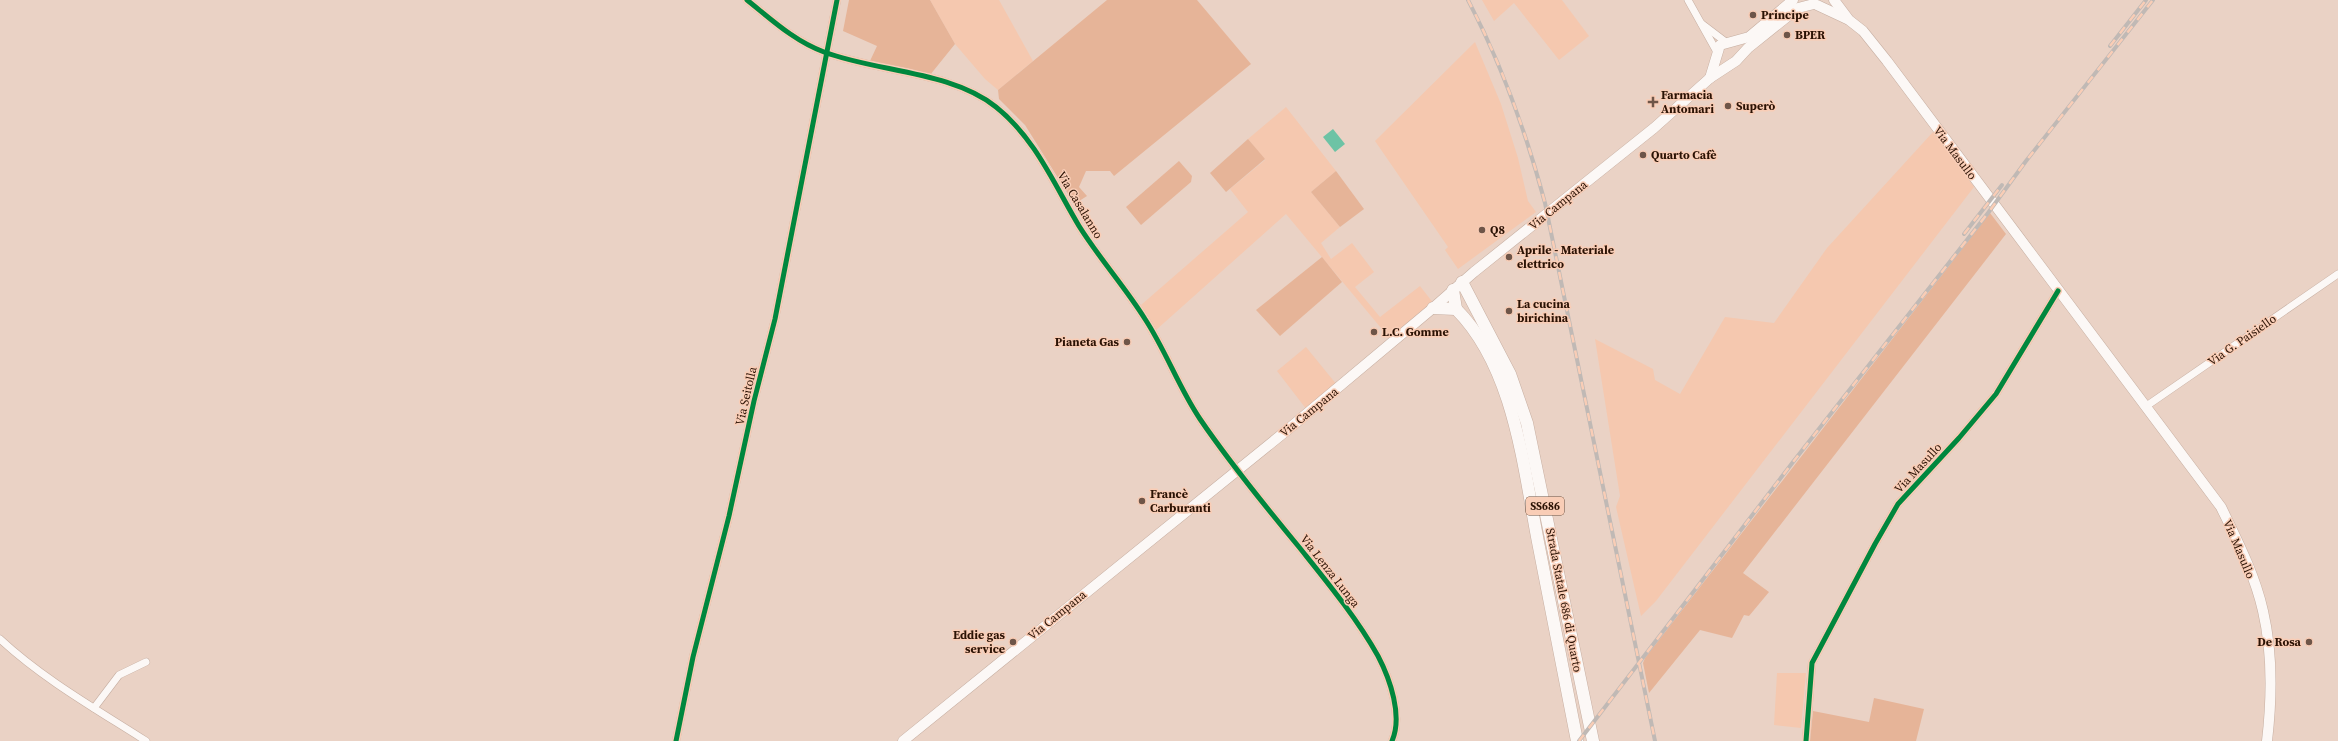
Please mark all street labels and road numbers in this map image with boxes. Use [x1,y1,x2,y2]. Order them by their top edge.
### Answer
street label: Via Masullo [1930,123,1981,183]
street label: Via Casalanno [1054,168,1107,242]
street label: Via Campana [1525,176,1591,234]
street label: Via G. Paisiello [2205,310,2280,369]
street label: Via Seitolla [732,364,761,427]
street label: Via Campana [1276,383,1342,441]
street label: Via Masullo [1891,439,1946,496]
road number: SS686 [1526,497,1564,515]
street label: Via Masullo [2219,517,2259,581]
street label: Strada Statale 686 di Quarto [1542,527,1586,674]
street label: Via Lenza Lunga [1296,531,1364,611]
street label: Via Campana [1024,586,1090,644]

